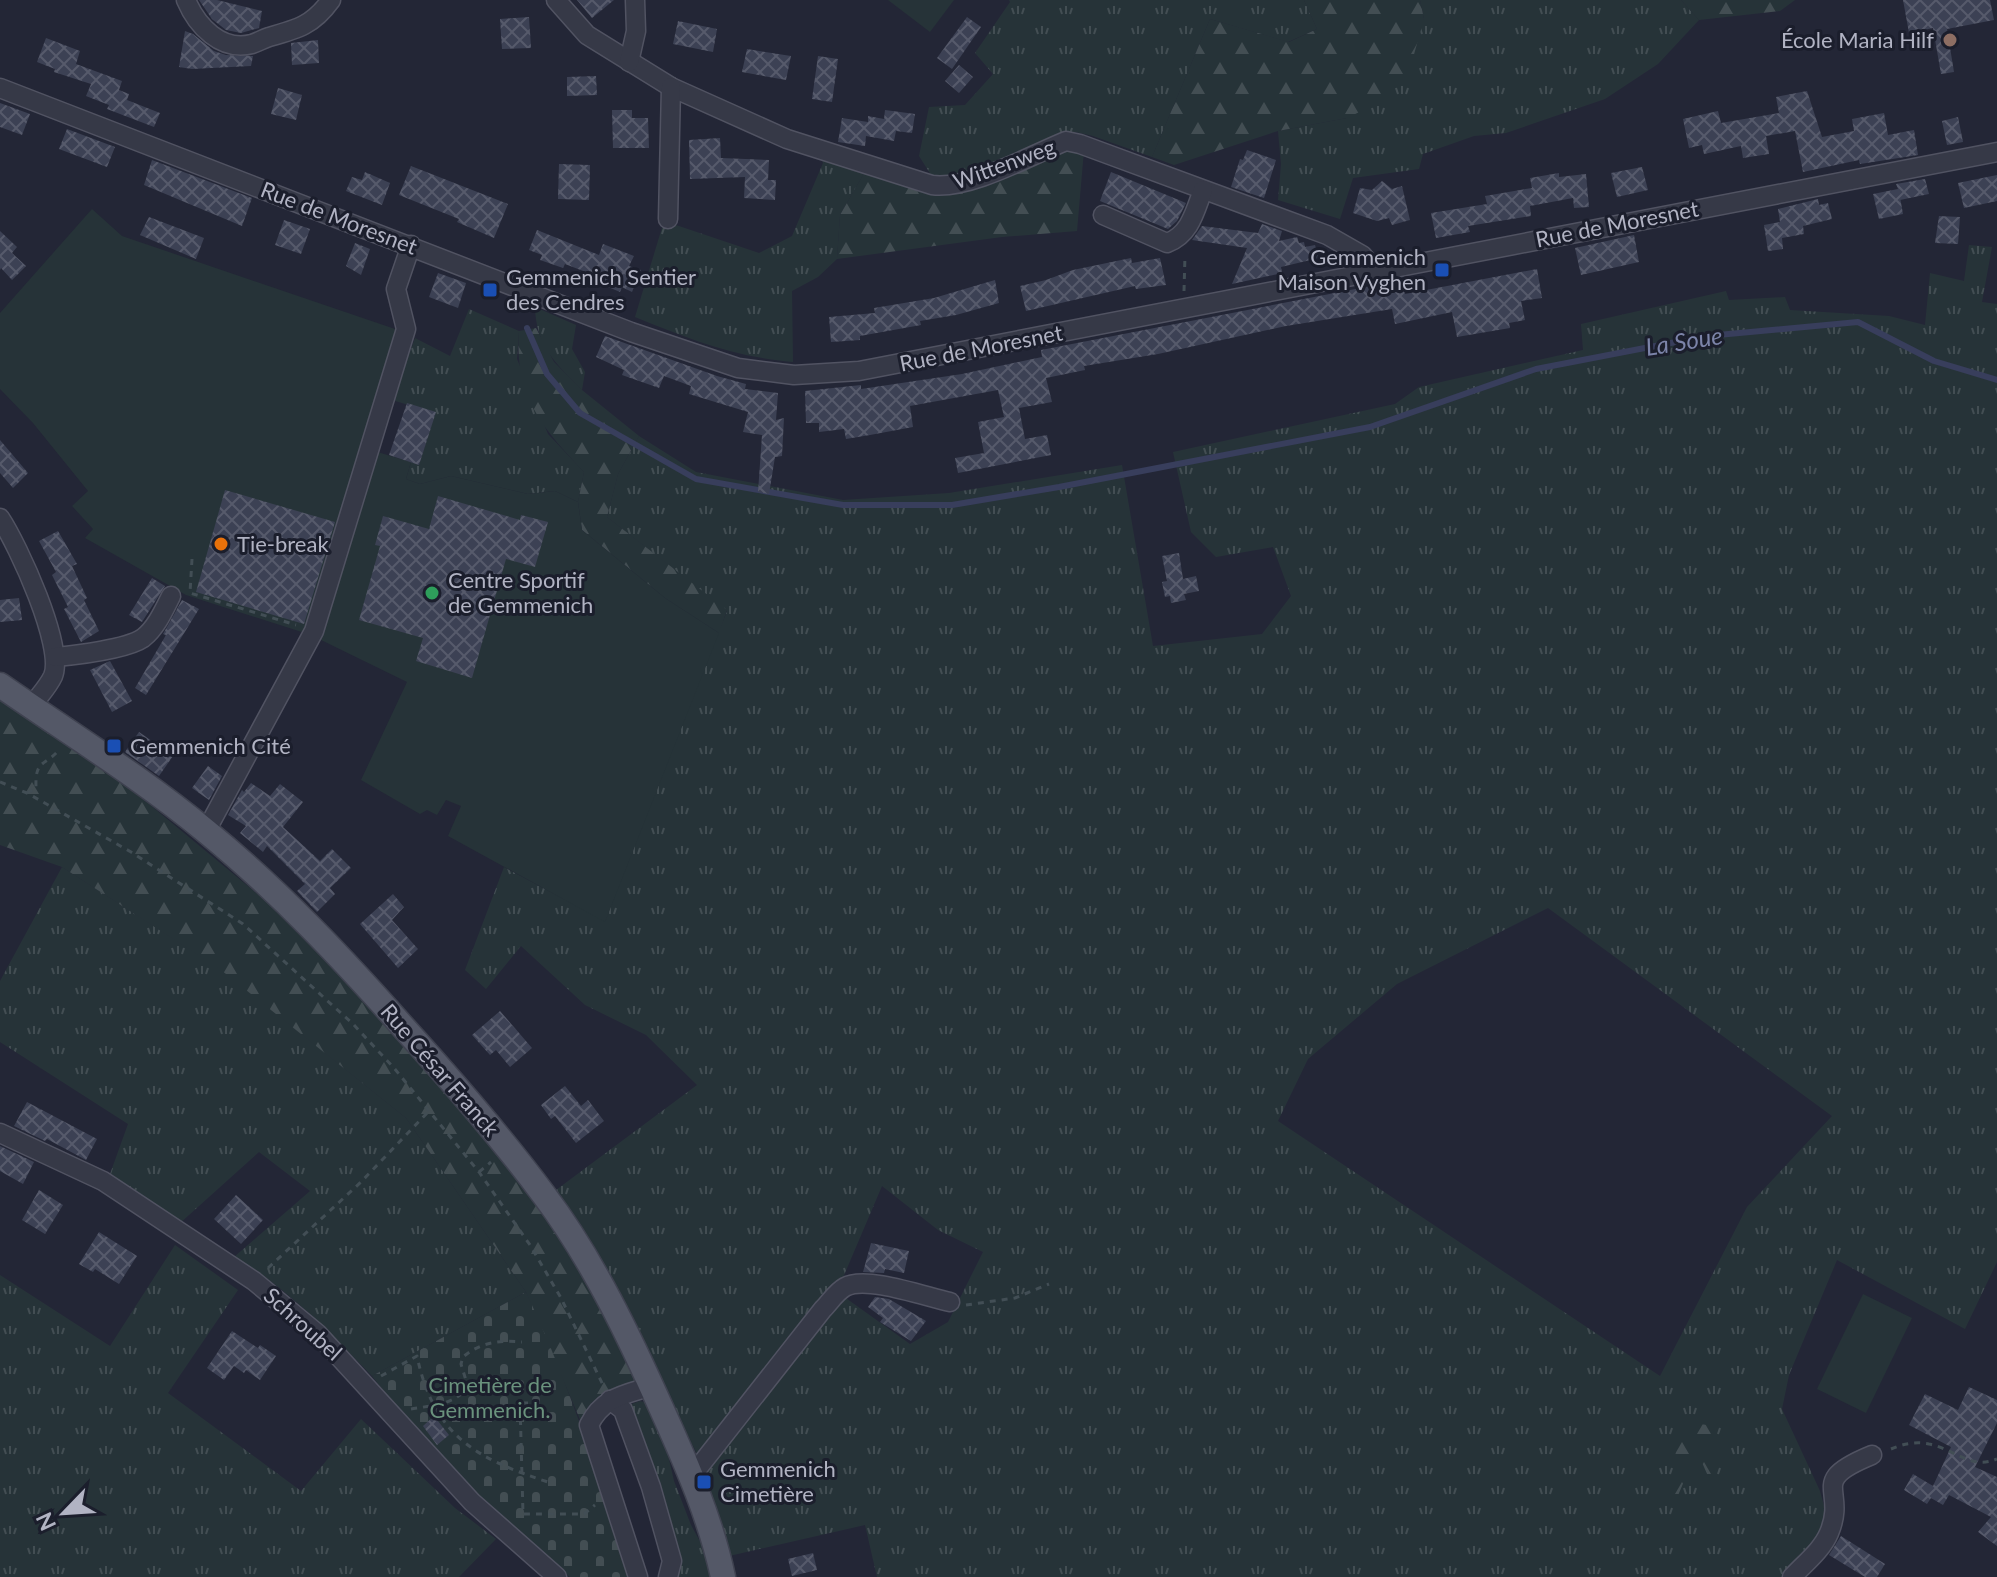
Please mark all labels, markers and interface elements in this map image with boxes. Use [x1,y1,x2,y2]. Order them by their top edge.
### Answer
place label: École Maria Hilf [1781,26,1934,53]
marker: École Maria Hilf [1941,31,1959,49]
street label: Wittenweg [949,133,1059,195]
street label: Rue de Moresnet [257,175,421,260]
street label: Rue de Moresnet [1533,194,1701,253]
place label: Gemmenich Maison Vyghen [1277,243,1426,295]
marker: Gemmenich Maison Vyghen [1433,261,1451,279]
place label: Gemmenich Sentier des Cendres [506,263,696,315]
marker: Gemmenich Sentier des Cendres [481,281,499,299]
street label: Rue de Moresnet [897,318,1065,377]
water label: La Soue [1643,320,1724,361]
place label: Tie-break [237,530,329,557]
marker: Tie-break [212,535,230,553]
place label: Centre Sportif de Gemmenich [448,566,593,618]
marker: Centre Sportif de Gemmenich [423,584,441,602]
place label: Gemmenich Cité [130,732,291,759]
marker: Gemmenich Cité [105,737,123,755]
street label: Rue César Franck [375,998,506,1142]
street label: Schroubel [259,1281,348,1366]
park label: Cimetière de Gemmenich. [428,1371,552,1423]
place label: Gemmenich Cimetière [720,1455,836,1507]
north arrow [24,1473,104,1553]
marker: Gemmenich Cimetière [695,1473,713,1491]
text: N [30,1508,61,1535]

